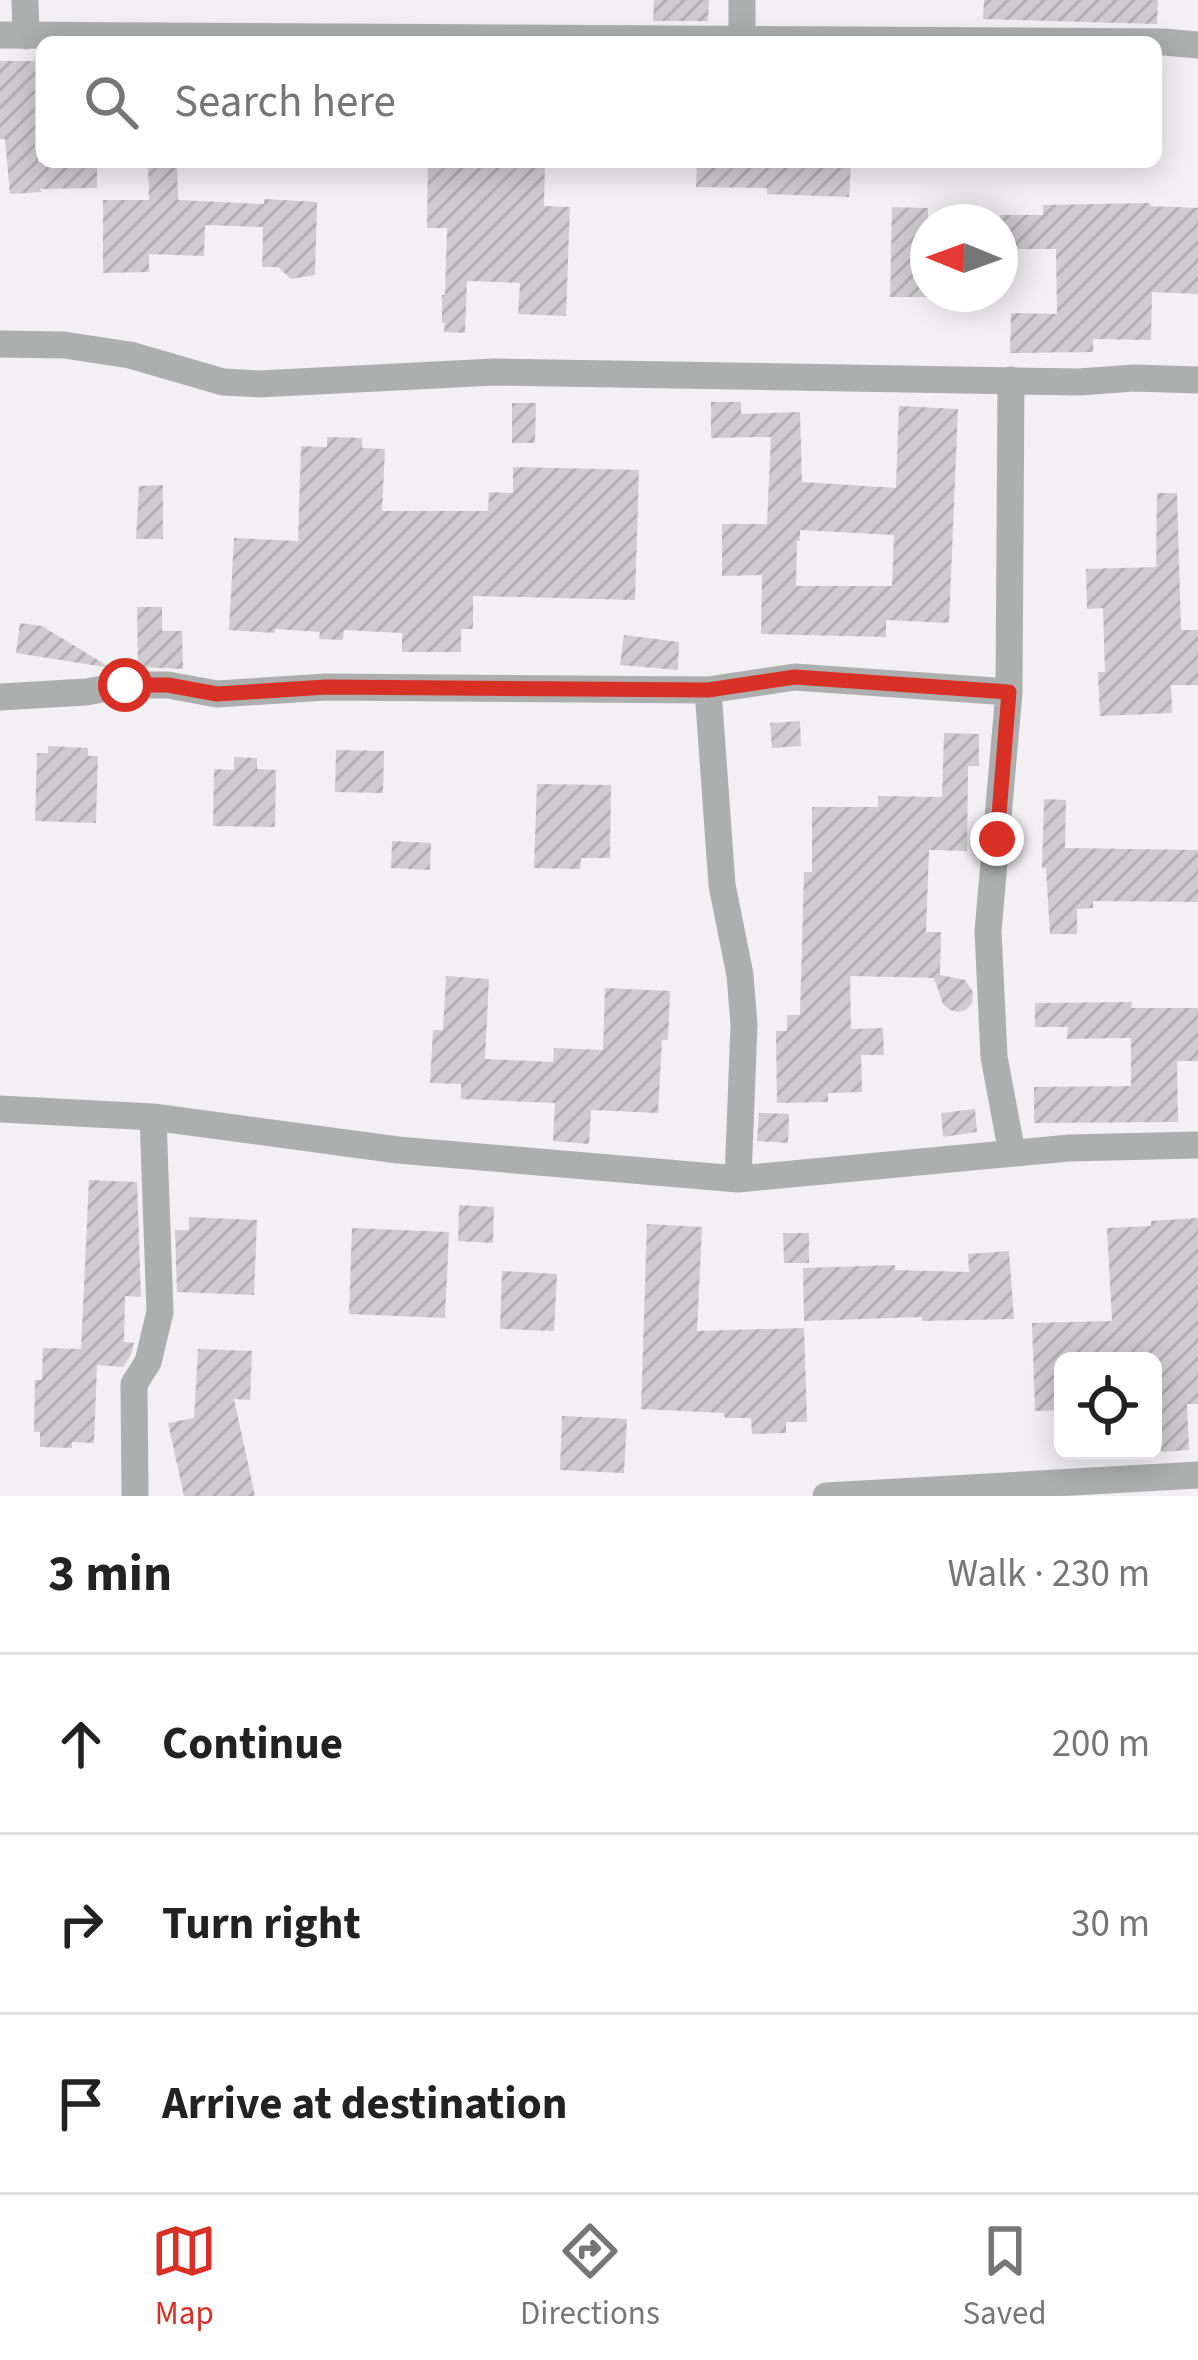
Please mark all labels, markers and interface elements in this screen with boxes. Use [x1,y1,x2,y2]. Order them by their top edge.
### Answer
search box [36,36,1162,168]
icon: search [78,69,144,135]
text: Search here [174,70,396,134]
north arrow [910,204,1018,312]
route start [98,658,152,712]
route end [970,812,1024,866]
map controls [1054,1352,1162,1460]
button: locate [1054,1352,1162,1460]
text: 3 min [48,1538,172,1610]
text: Walk · 230 m [947,1546,1150,1602]
icon: ahead [48,1711,114,1777]
text: Continue [162,1712,343,1776]
text: 200 m [1052,1716,1150,1772]
icon: right [48,1891,114,1957]
text: Turn right [162,1892,361,1956]
text: 30 m [1071,1896,1150,1952]
icon: arrive [48,2071,114,2137]
text: Arrive at destination [162,2072,567,2136]
tab: Map [151,2218,217,2337]
tab: Directions [520,2218,660,2337]
tab: Saved [962,2218,1047,2337]

